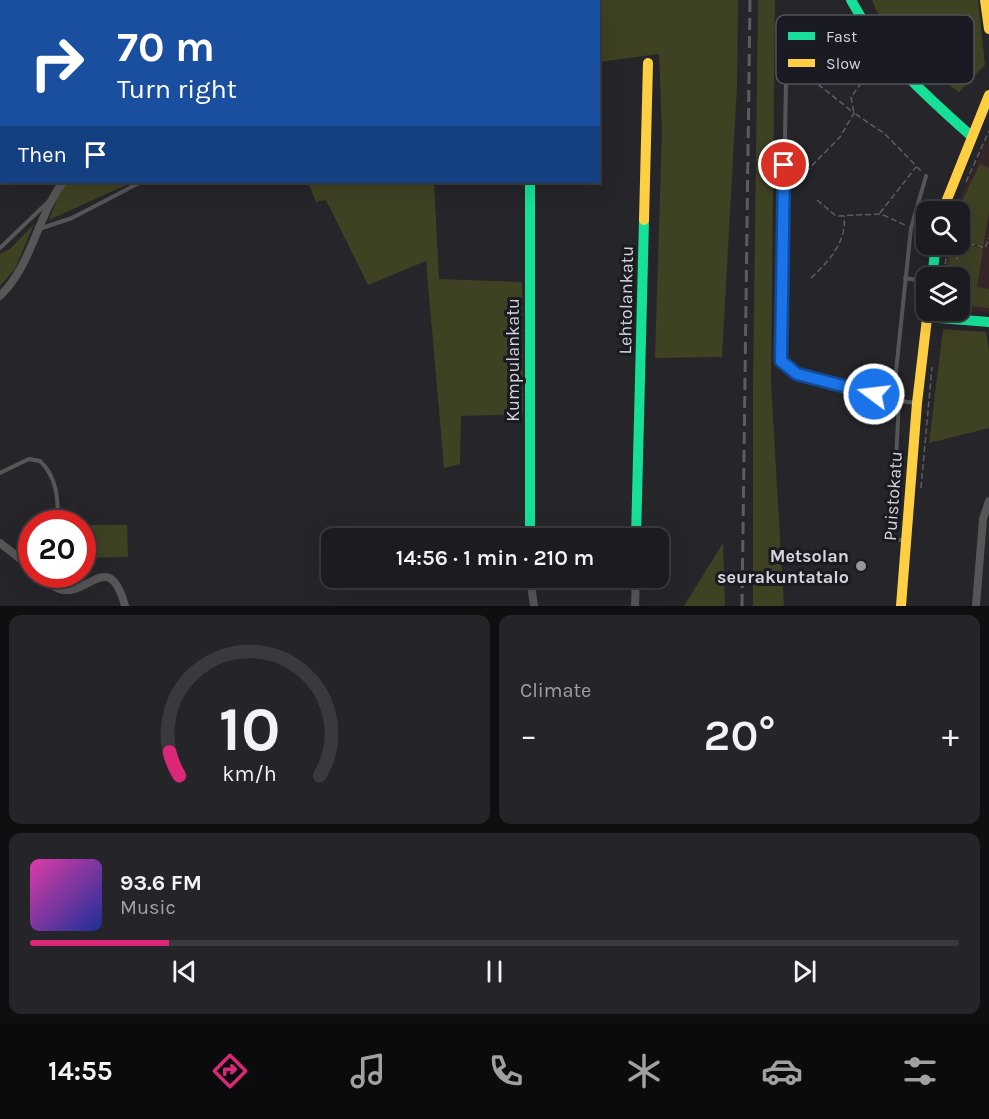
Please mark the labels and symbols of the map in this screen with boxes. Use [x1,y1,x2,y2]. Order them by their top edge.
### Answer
legend [776,15,974,84]
text: Fast [826,27,857,46]
text: Slow [826,54,861,73]
pin [758,139,809,190]
street label: Lehtolankatu [614,245,638,355]
street label: Kumpulankatu [502,298,524,422]
position arrow [842,362,906,426]
street label: Puistokatu [879,450,907,542]
speed limit sign: 20 [18,510,96,588]
place label: Metsolan seurakuntatalo [717,545,849,588]
marker: Metsolan seurakuntatalo [854,559,868,573]

